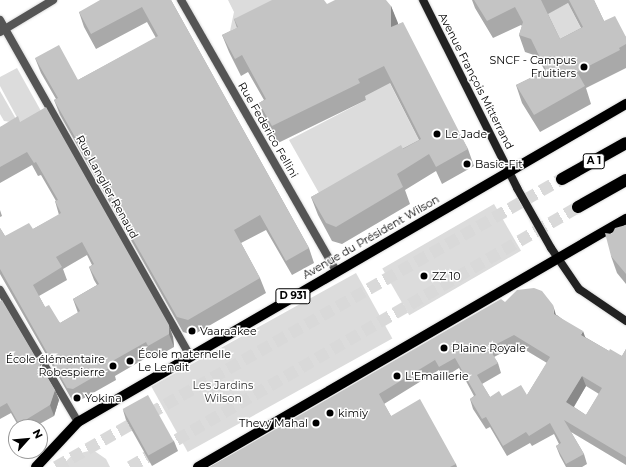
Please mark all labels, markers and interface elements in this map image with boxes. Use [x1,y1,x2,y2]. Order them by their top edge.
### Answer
street label: Avenue François Mitterrand [436,10,516,152]
place label: SNCF - Campus Fruitiers [489,54,576,80]
marker: SNCF - Campus Fruitiers [579,62,589,72]
street label: Rue Federico Fellini [235,80,301,180]
place label: Le Jade [445,127,487,141]
marker: Le Jade [432,129,442,139]
street label: Rue Langlier Renaud [73,133,141,241]
road number: A 1 [582,153,606,169]
place label: Basic-Fit [475,157,523,171]
marker: Basic-Fit [462,159,472,169]
street label: Avenue du Président Wilson [300,192,442,282]
place label: ZZ 10 [432,269,460,283]
marker: ZZ 10 [419,271,429,281]
road number: D 931 [275,288,311,304]
place label: Vaaraakee [200,324,257,338]
marker: Vaaraakee [187,326,197,336]
place label: Plaine Royale [452,341,526,355]
marker: Plaine Royale [439,343,449,353]
place label: École maternelle Le Lendit [138,348,231,374]
place label: École élémentaire Robespierre [6,353,105,379]
marker: École maternelle Le Lendit [125,356,135,366]
marker: École élémentaire Robespierre [108,361,118,371]
place label: L'Emaillerie [405,369,469,383]
marker: L'Emaillerie [392,371,402,381]
park label: Les Jardins Wilson [193,379,253,405]
place label: Yokina [85,391,122,405]
marker: Yokina [72,393,82,403]
place label: kimiy [338,406,368,420]
marker: kimiy [325,408,335,418]
place label: Thevy Mahal [239,416,308,430]
marker: Thevy Mahal [311,418,321,428]
north arrow [8,419,48,459]
text: N [30,427,46,441]

